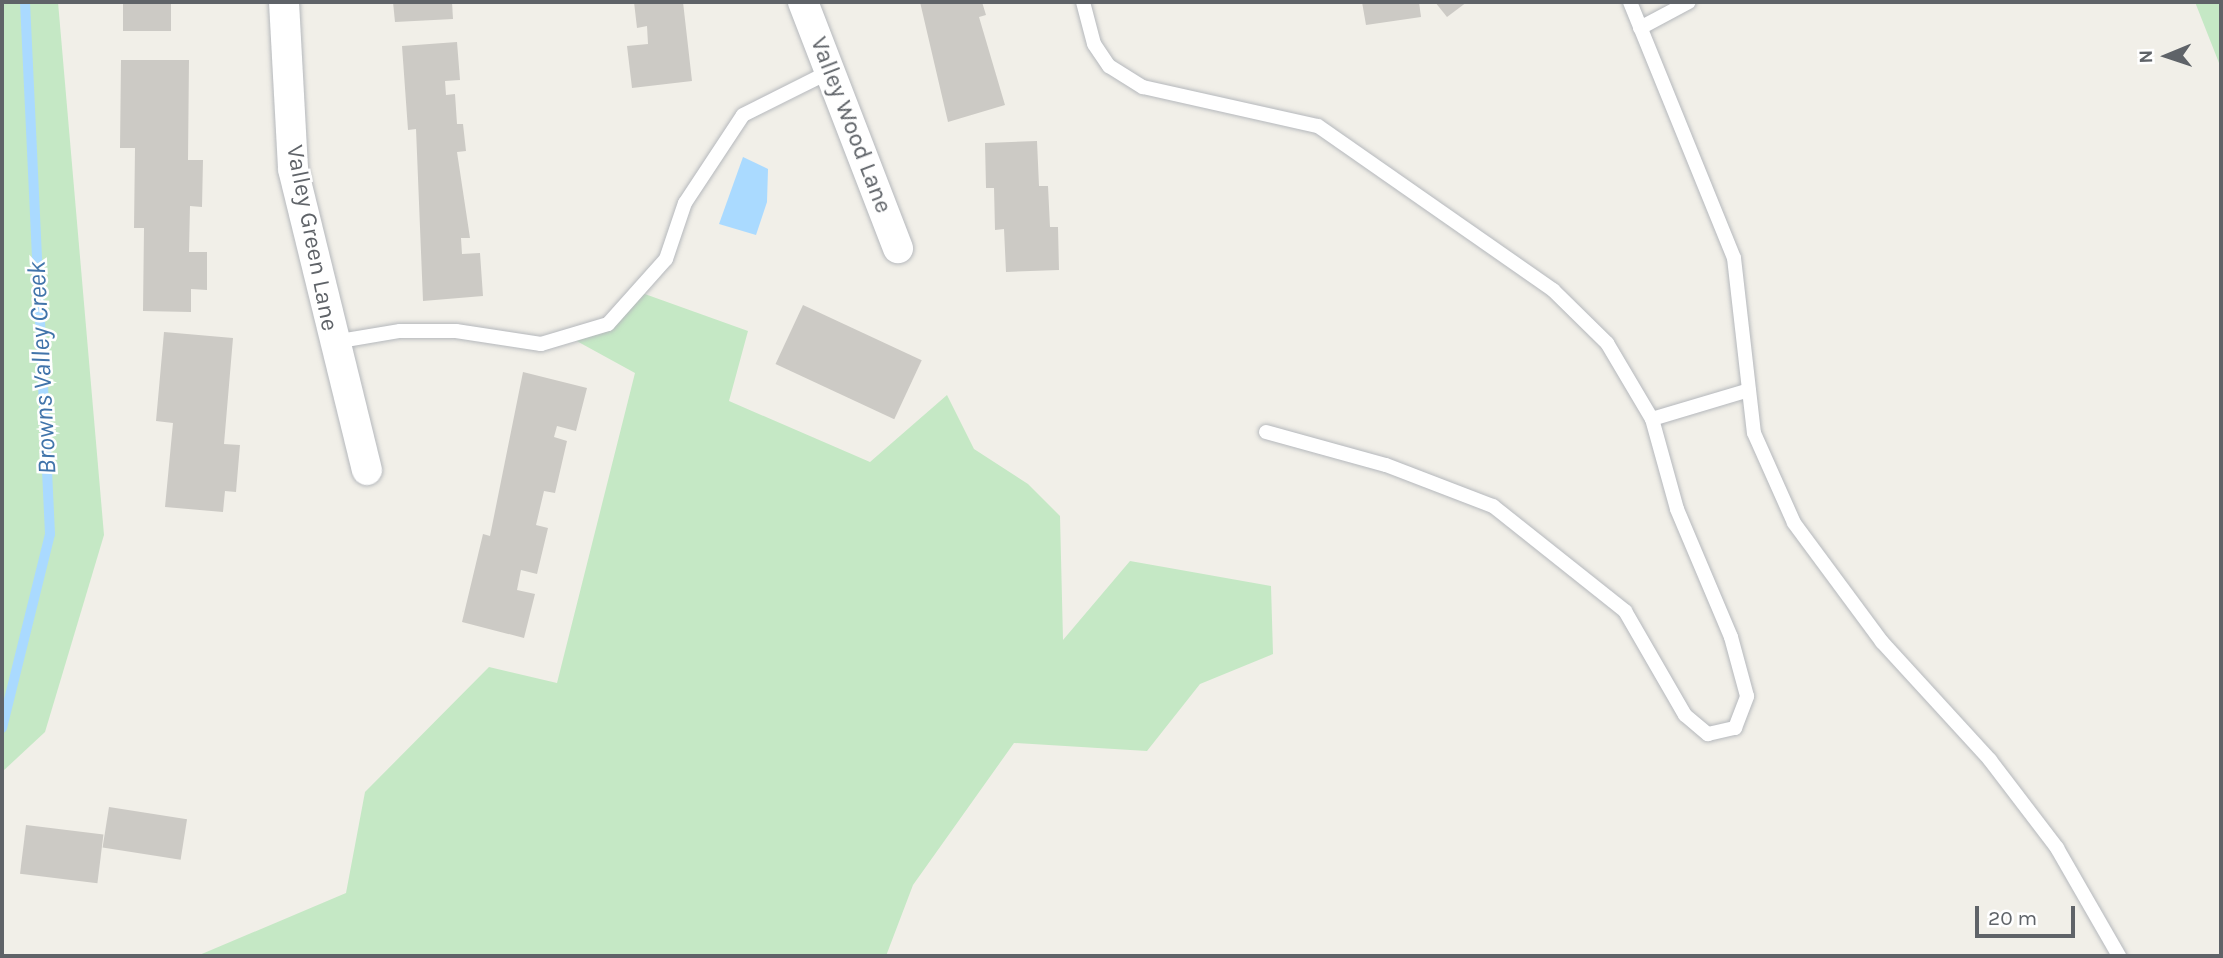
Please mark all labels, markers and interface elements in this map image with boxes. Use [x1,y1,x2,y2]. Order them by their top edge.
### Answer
north arrow [2132,21,2202,91]
street label: Valley Wood Lane [804,33,898,217]
text: N [2135,50,2157,64]
street label: Valley Green Lane [280,143,344,333]
water label: Browns Valley Creek [21,261,63,475]
scale bar [1978,892,2078,936]
text: 20 m [1988,906,2037,930]

